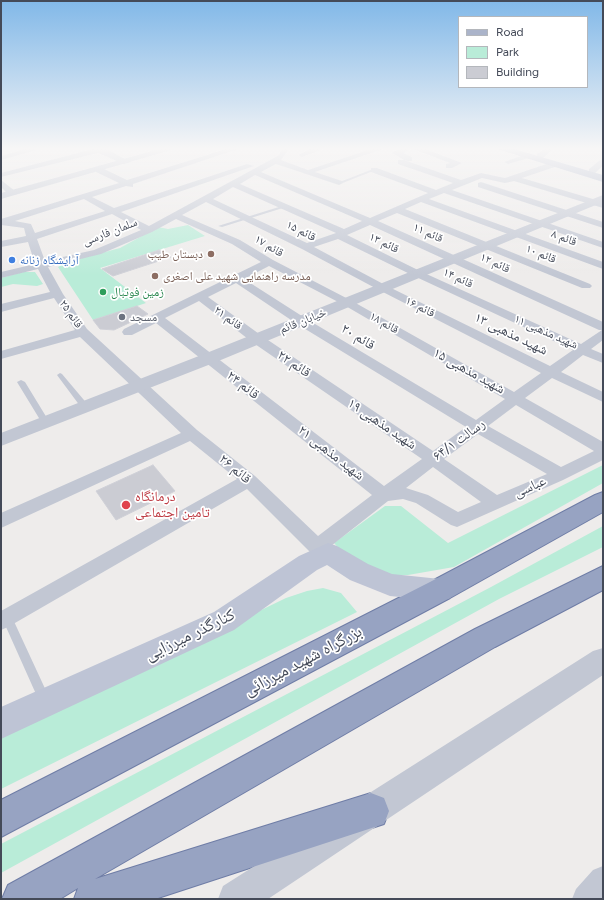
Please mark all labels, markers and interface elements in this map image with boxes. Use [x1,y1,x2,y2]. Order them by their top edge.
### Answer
legend [458,16,588,88]
text: Road [496,25,524,39]
text: Park [496,45,519,59]
text: Building [496,65,539,79]
street label: سلمان فارسی [80,215,140,249]
street label: قائم ۱۵ [284,217,318,245]
street label: قائم ۱۱ [411,220,445,246]
street label: قائم ۸ [549,227,579,249]
street label: قائم ۱۳ [367,230,401,256]
street label: قائم ۱۷ [252,232,286,260]
street label: قائم ۱۰ [524,241,558,267]
place label: دبستان طیب [147,247,203,261]
marker: دبستان طیب [206,249,216,259]
street label: قائم ۱۲ [478,250,512,276]
place label: آرایشگاه زنانه [20,253,79,267]
marker: آرایشگاه زنانه [7,255,17,265]
street label: قائم ۱۴ [441,265,475,291]
place label: مدرسه راهنمایی شهید علی اصغری [163,269,311,283]
marker: مدرسه راهنمایی شهید علی اصغری [150,271,160,281]
place label: زمین فوتبال [111,285,164,299]
marker: زمین فوتبال [98,287,108,297]
street label: قائم ۱۶ [403,293,437,321]
street label: قائم ۲۵ [56,297,86,331]
street label: قائم ۲۱ [211,303,245,333]
street label: خیابان قائم [278,305,328,337]
street label: قائم ۱۸ [367,309,401,337]
street label: شهید مذهبی ۱۳ [472,309,550,359]
place label: مسجد [130,310,157,324]
marker: مسجد [117,312,127,322]
street label: شهید مذهبی ۱۱ [512,312,580,352]
street label: قائم ۲۰ [338,320,378,354]
street label: شهید مذهبی ۱۵ [430,344,508,398]
street label: قائم ۲۲ [274,347,314,381]
street label: قائم ۲۴ [223,367,263,403]
street label: شهید مذهبی ۱۹ [344,395,420,453]
street label: رسالت ۶۴/۱ [430,415,488,465]
street label: شهید مذهبی ۲۱ [294,422,368,484]
street label: قائم ۲۶ [216,451,254,487]
street label: عباسی [511,473,549,501]
place label: درمانگاه تامین اجتماعی [135,489,210,522]
marker: درمانگاه تامین اجتماعی [120,499,132,511]
street label: کنارگذر میرزایی [142,604,238,666]
street label: بزرگراه شهید میرزائی [240,621,366,701]

